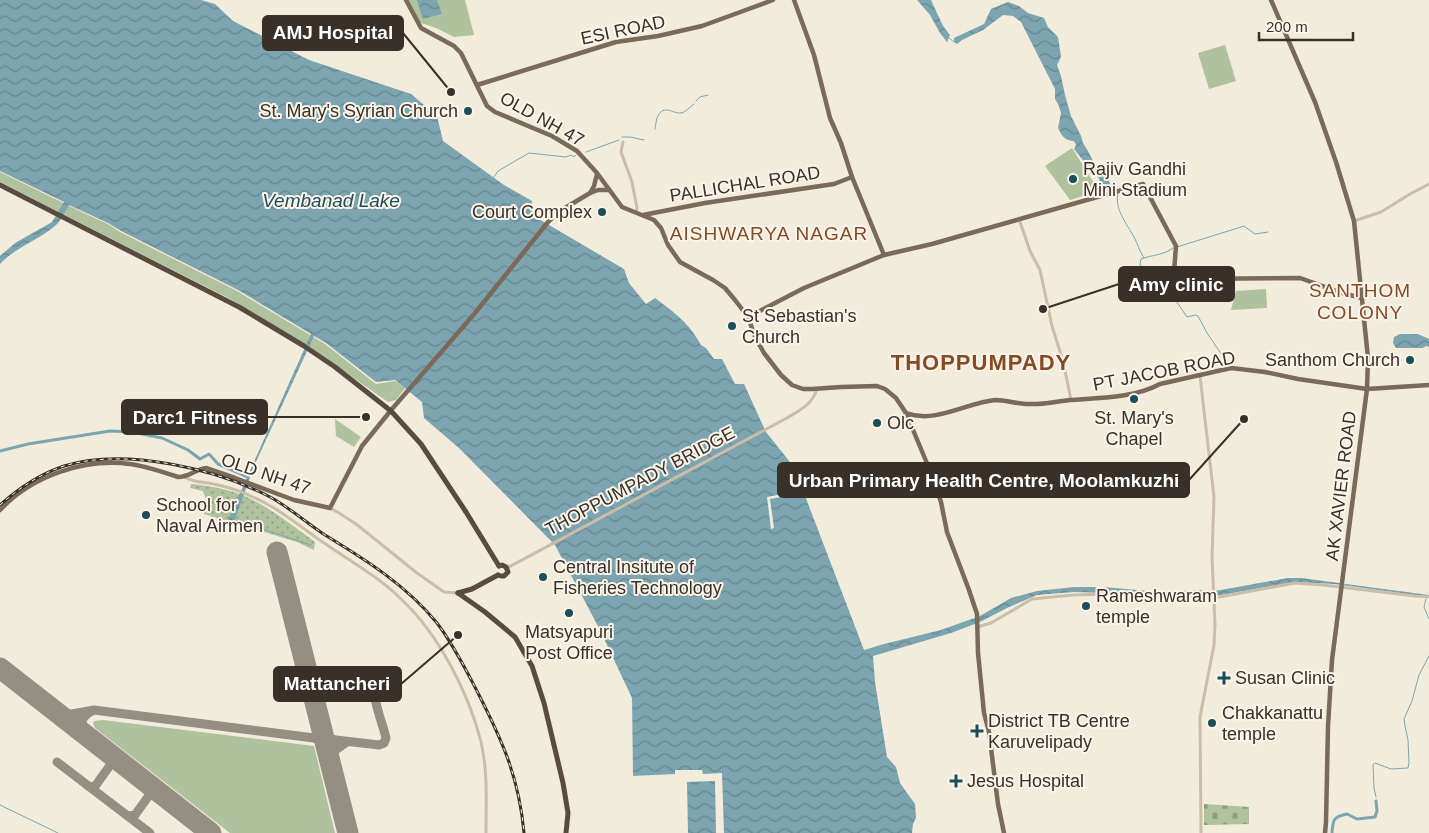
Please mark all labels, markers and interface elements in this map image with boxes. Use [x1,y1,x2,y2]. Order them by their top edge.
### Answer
scale bar [1259,10,1353,42]
street label: ESI ROAD [579,11,667,49]
callout: AMJ Hospital [263,16,403,50]
text: 200 m [1266,18,1308,35]
text: AMJ Hospital [273,22,393,43]
street label: OLD NH 47 [496,88,588,150]
place label: St. Mary's Syrian Church [260,101,458,121]
marker: St. Mary's Syrian Church [462,105,474,117]
place label: Rajiv Gandhi Mini Stadium [1083,159,1187,200]
street label: PALLICHAL ROAD [668,162,822,206]
marker: Rajiv Gandhi Mini Stadium [1067,173,1079,185]
water label: Vembanad Lake [262,190,400,211]
place label: Court Complex [472,202,592,222]
marker: Court Complex [596,206,608,218]
district label: AISHWARYA NAGAR [670,223,868,244]
callout: Amy clinic [1119,267,1234,301]
text: Amy clinic [1128,274,1224,295]
district label: SANTHOM COLONY [1309,280,1411,323]
place label: St Sebastian's Church [742,306,857,347]
marker: St Sebastian's Church [726,320,738,332]
street label: PT JACOB ROAD [1091,347,1237,395]
district label: THOPPUMPADY [891,350,1071,375]
place label: Santhom Church [1265,350,1400,370]
marker: Santhom Church [1404,354,1416,366]
marker: St. Mary's Chapel [1128,393,1140,405]
callout: Darc1 Fitness [122,400,267,434]
text: Darc1 Fitness [133,407,257,428]
place label: St. Mary's Chapel [1094,408,1174,449]
street label: AK XAVIER ROAD [1322,410,1360,562]
place label: Olc [887,413,914,433]
marker: Olc [871,417,883,429]
street label: THOPPUMPADY BRIDGE [542,423,738,539]
street label: OLD NH 47 [219,449,313,499]
callout: Urban Primary Health Centre, Moolamkuzhi [778,463,1189,497]
text: Urban Primary Health Centre, Moolamkuzhi [789,470,1179,491]
place label: School for Naval Airmen [156,495,263,536]
marker: School for Naval Airmen [140,509,152,521]
place label: Central Insitute of Fisheries Technology [553,557,722,598]
marker: Central Insitute of Fisheries Technology [537,571,549,583]
place label: Rameshwaram temple [1096,586,1217,627]
marker: Rameshwaram temple [1080,600,1092,612]
marker: Matsyapuri Post Office [563,607,575,619]
place label: Matsyapuri Post Office [525,622,613,663]
callout: Mattancheri [274,667,401,701]
place label: Susan Clinic [1235,668,1335,688]
marker: Susan Clinic [1217,671,1231,685]
text: Mattancheri [284,673,390,694]
place label: Chakkanattu temple [1222,703,1323,744]
place label: District TB Centre Karuvelipady [988,711,1130,752]
marker: Chakkanattu temple [1206,717,1218,729]
marker: District TB Centre Karuvelipady [970,724,984,738]
place label: Jesus Hospital [967,771,1084,791]
marker: Jesus Hospital [949,774,963,788]

